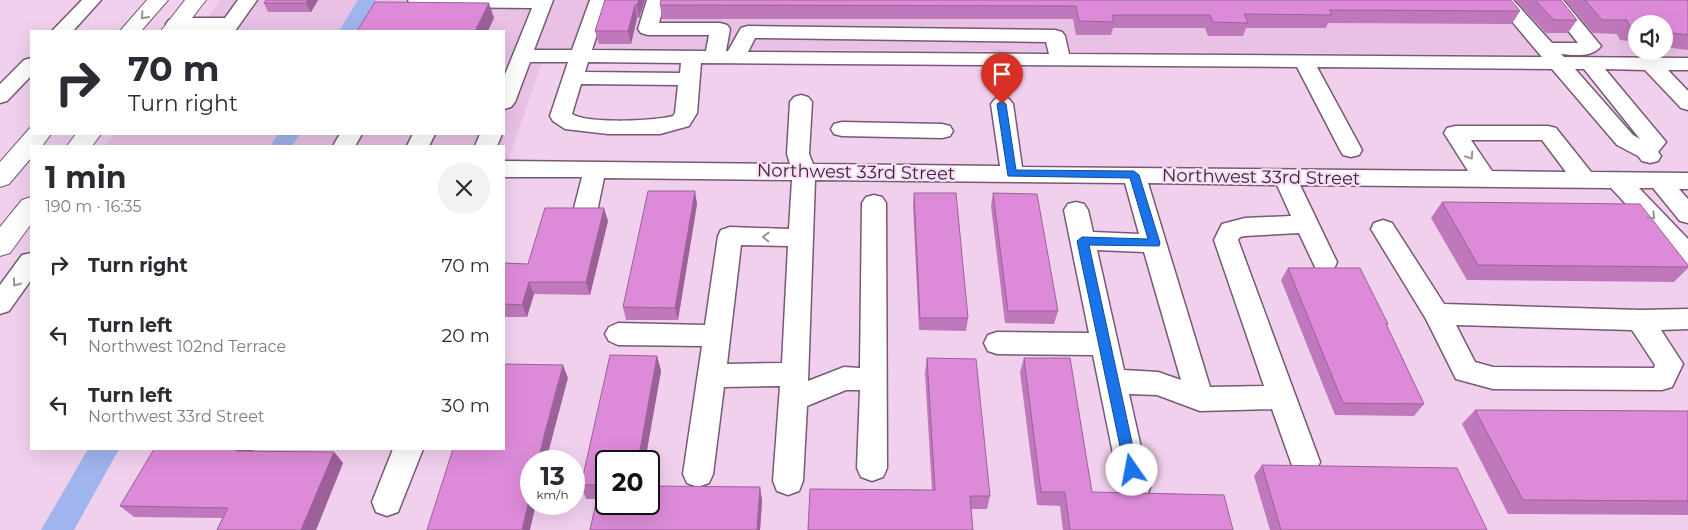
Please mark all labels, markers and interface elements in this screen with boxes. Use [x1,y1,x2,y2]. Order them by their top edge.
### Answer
one-way arrow [141,10,150,19]
map controls [1628,15,1673,60]
button: sound [1628,15,1673,60]
text: 70 m [128,47,219,90]
icon: right [45,50,110,115]
pin [981,53,1023,104]
icon: arrive [988,60,1016,88]
text: Turn right [128,90,238,117]
one-way arrow [1464,151,1473,160]
text: 1 min [45,159,126,196]
street label: Northwest 33rd Street [757,159,955,185]
button: close [438,162,490,214]
street label: Northwest 33rd Street [1162,164,1360,190]
text: 190 m · 16:35 [45,197,142,216]
one-way arrow [1646,210,1655,219]
one-way arrow [761,232,769,242]
icon: right [45,251,73,279]
text: Turn right [88,254,188,277]
text: 70 m [441,254,490,277]
one-way arrow [13,277,21,286]
text: Turn left [88,314,173,337]
icon: left [45,321,73,349]
text: 20 m [442,324,490,347]
text: Northwest 102nd Terrace [88,337,286,356]
text: Turn left [88,384,173,407]
icon: left [45,391,73,419]
text: 30 m [442,394,490,417]
text: Northwest 33rd Street [88,407,264,426]
position arrow [1105,443,1157,495]
speed limit sign: 20 [595,450,660,515]
text: 13 [540,461,565,491]
text: km/h [536,487,569,502]

